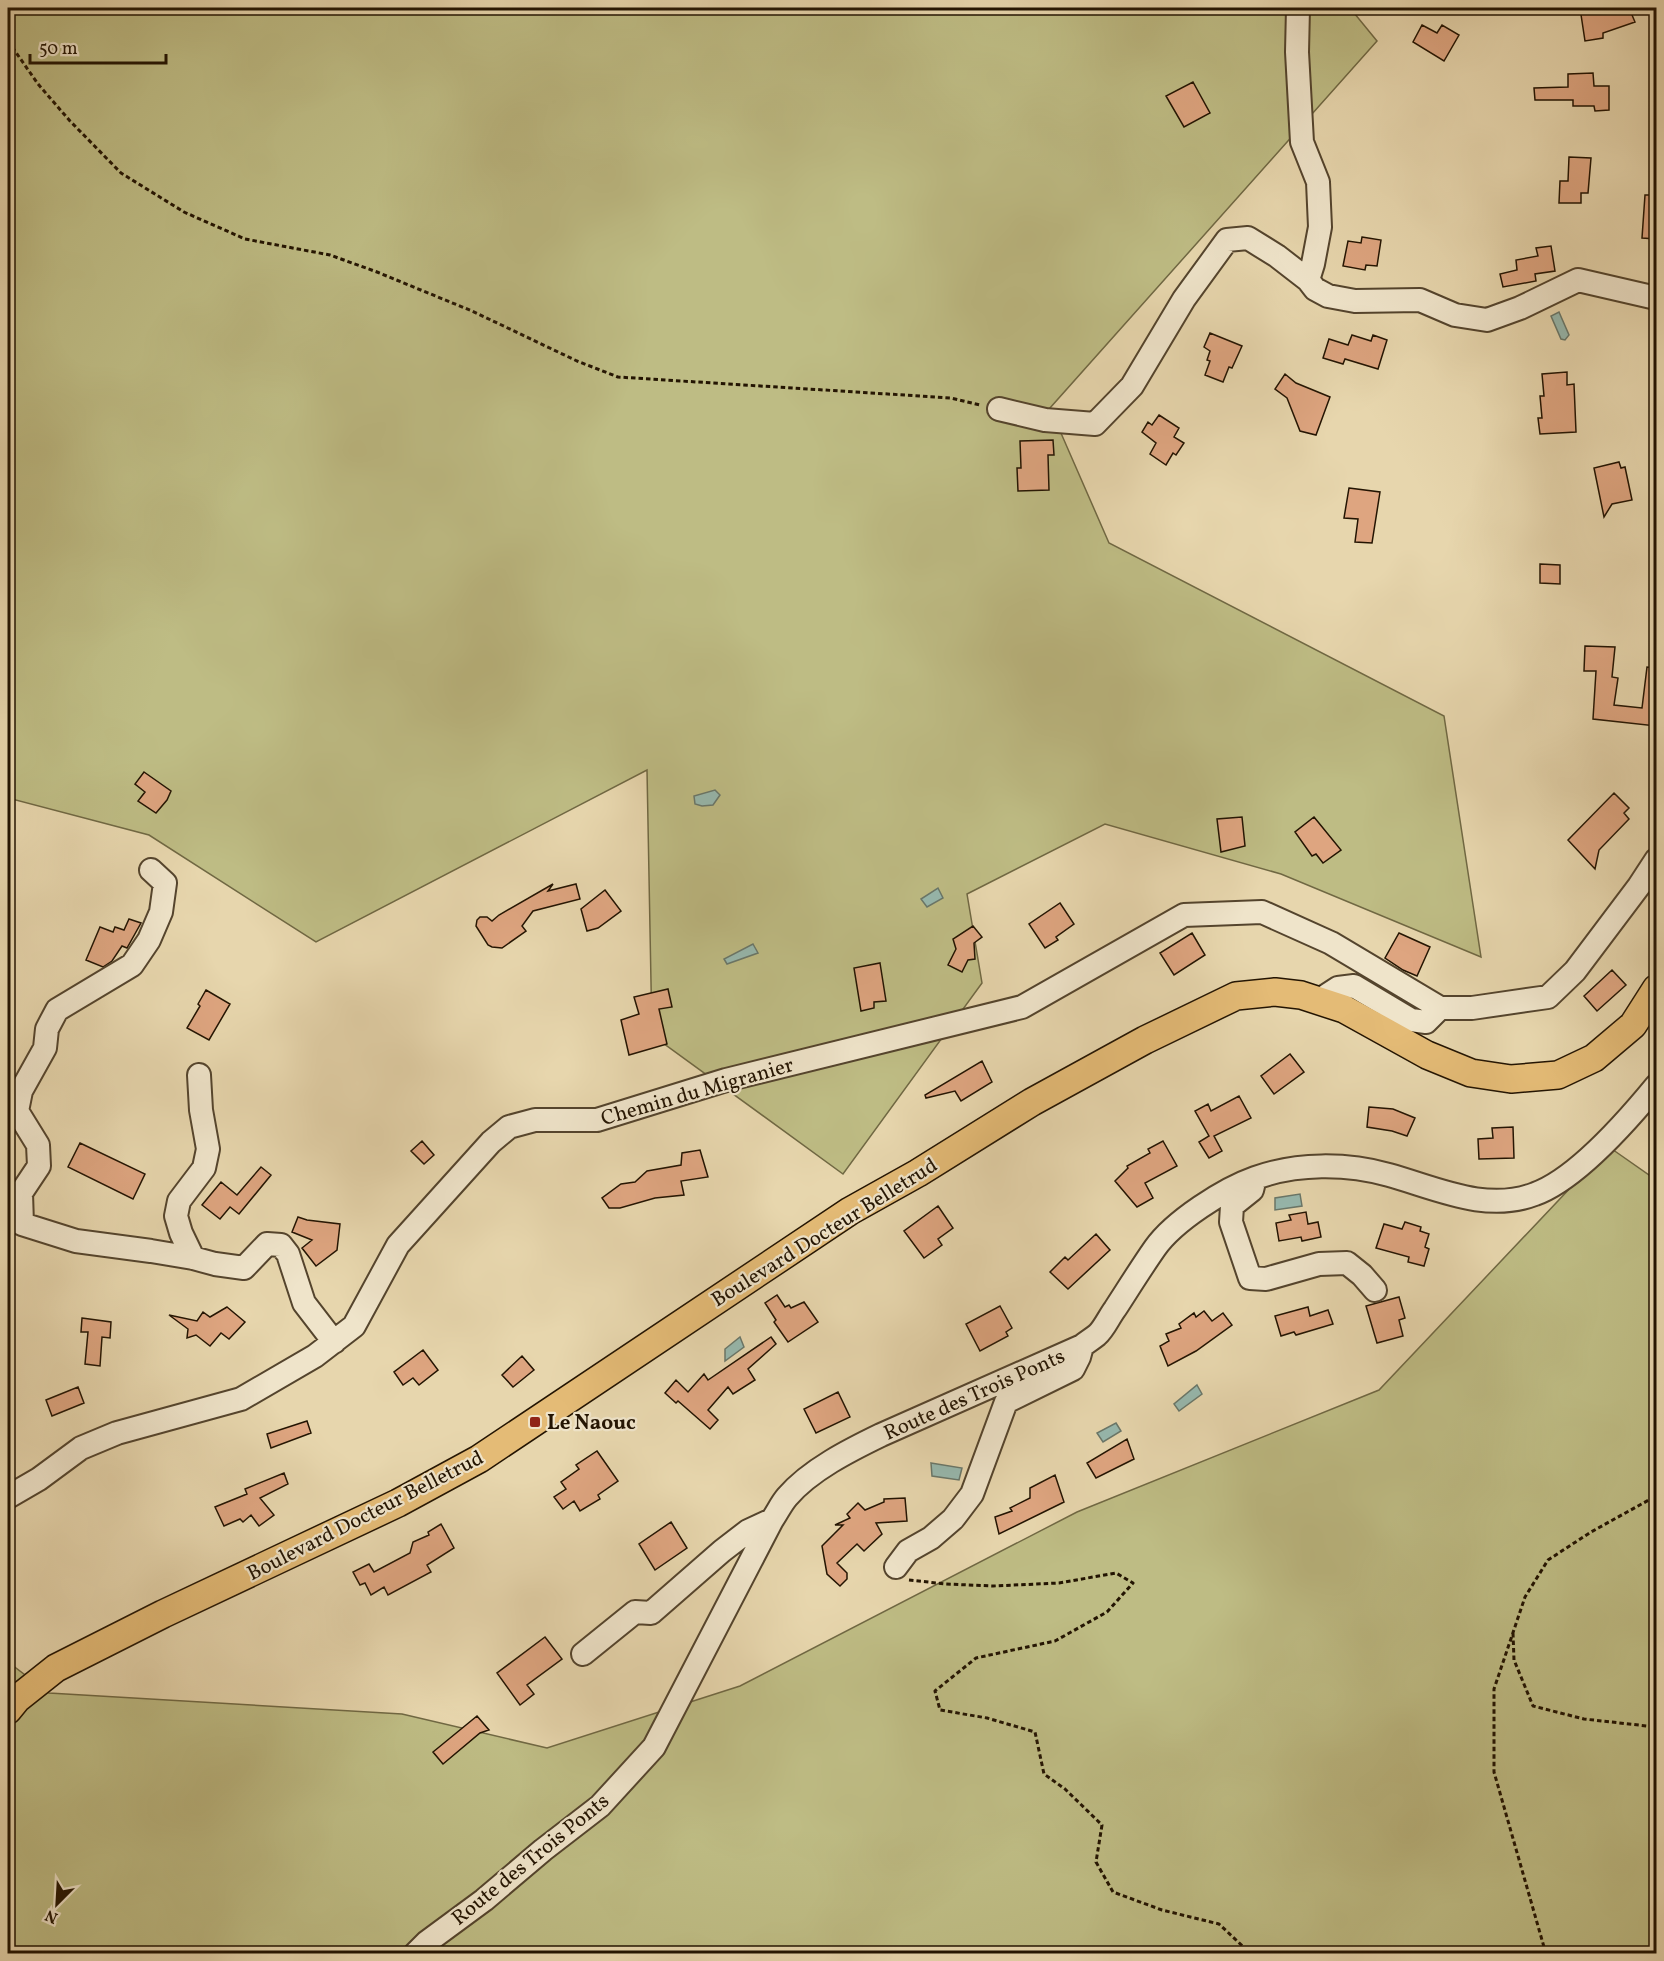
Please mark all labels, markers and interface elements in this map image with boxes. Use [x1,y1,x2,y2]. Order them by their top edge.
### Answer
scale bar [30,27,166,65]
text: 50 m [39,37,78,62]
street label: Chemin du Migranier [598,1051,797,1134]
street label: Boulevard Docteur Belletrud [706,1152,943,1315]
street label: Route des Trois Ponts [879,1342,1070,1448]
place label: Le Naouc [547,1409,636,1438]
marker: Le Naouc [528,1415,542,1429]
street label: Boulevard Docteur Belletrud [242,1444,489,1589]
street label: Route des Trois Ponts [446,1787,616,1933]
north arrow [27,1874,87,1934]
text: N [42,1903,61,1928]

